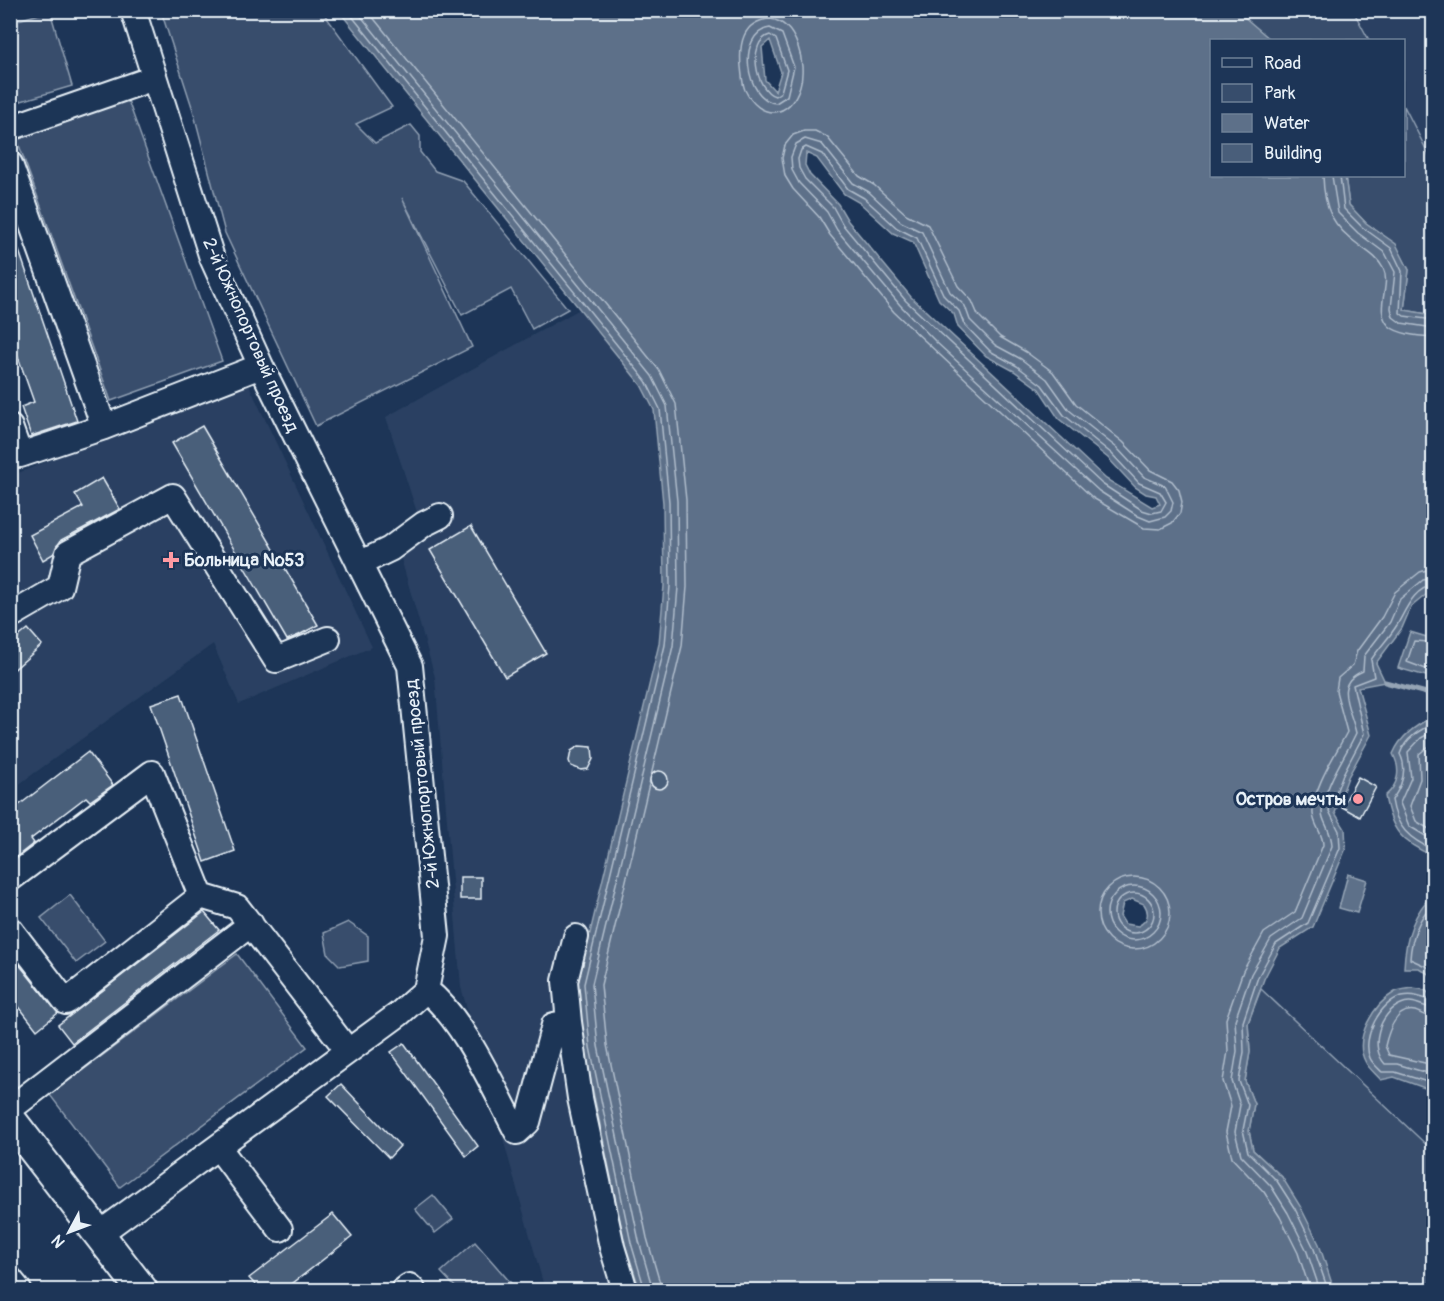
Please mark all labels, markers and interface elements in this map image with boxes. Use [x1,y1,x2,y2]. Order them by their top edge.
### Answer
legend [1210,39,1405,177]
text: Road [1264,52,1301,75]
text: Park [1264,82,1296,105]
text: Water [1264,112,1310,135]
text: Building [1264,142,1322,165]
street label: 2-й Южнопортовый проезд [197,234,304,436]
place label: Больница №53 [184,549,304,572]
marker: Больница №53 [162,551,180,569]
street label: 2-й Южнопортовый проезд [400,678,445,890]
place label: Остров мечты [1235,788,1346,811]
marker: Остров мечты [1351,792,1365,806]
north arrow [39,1202,99,1262]
text: N [47,1230,70,1252]

